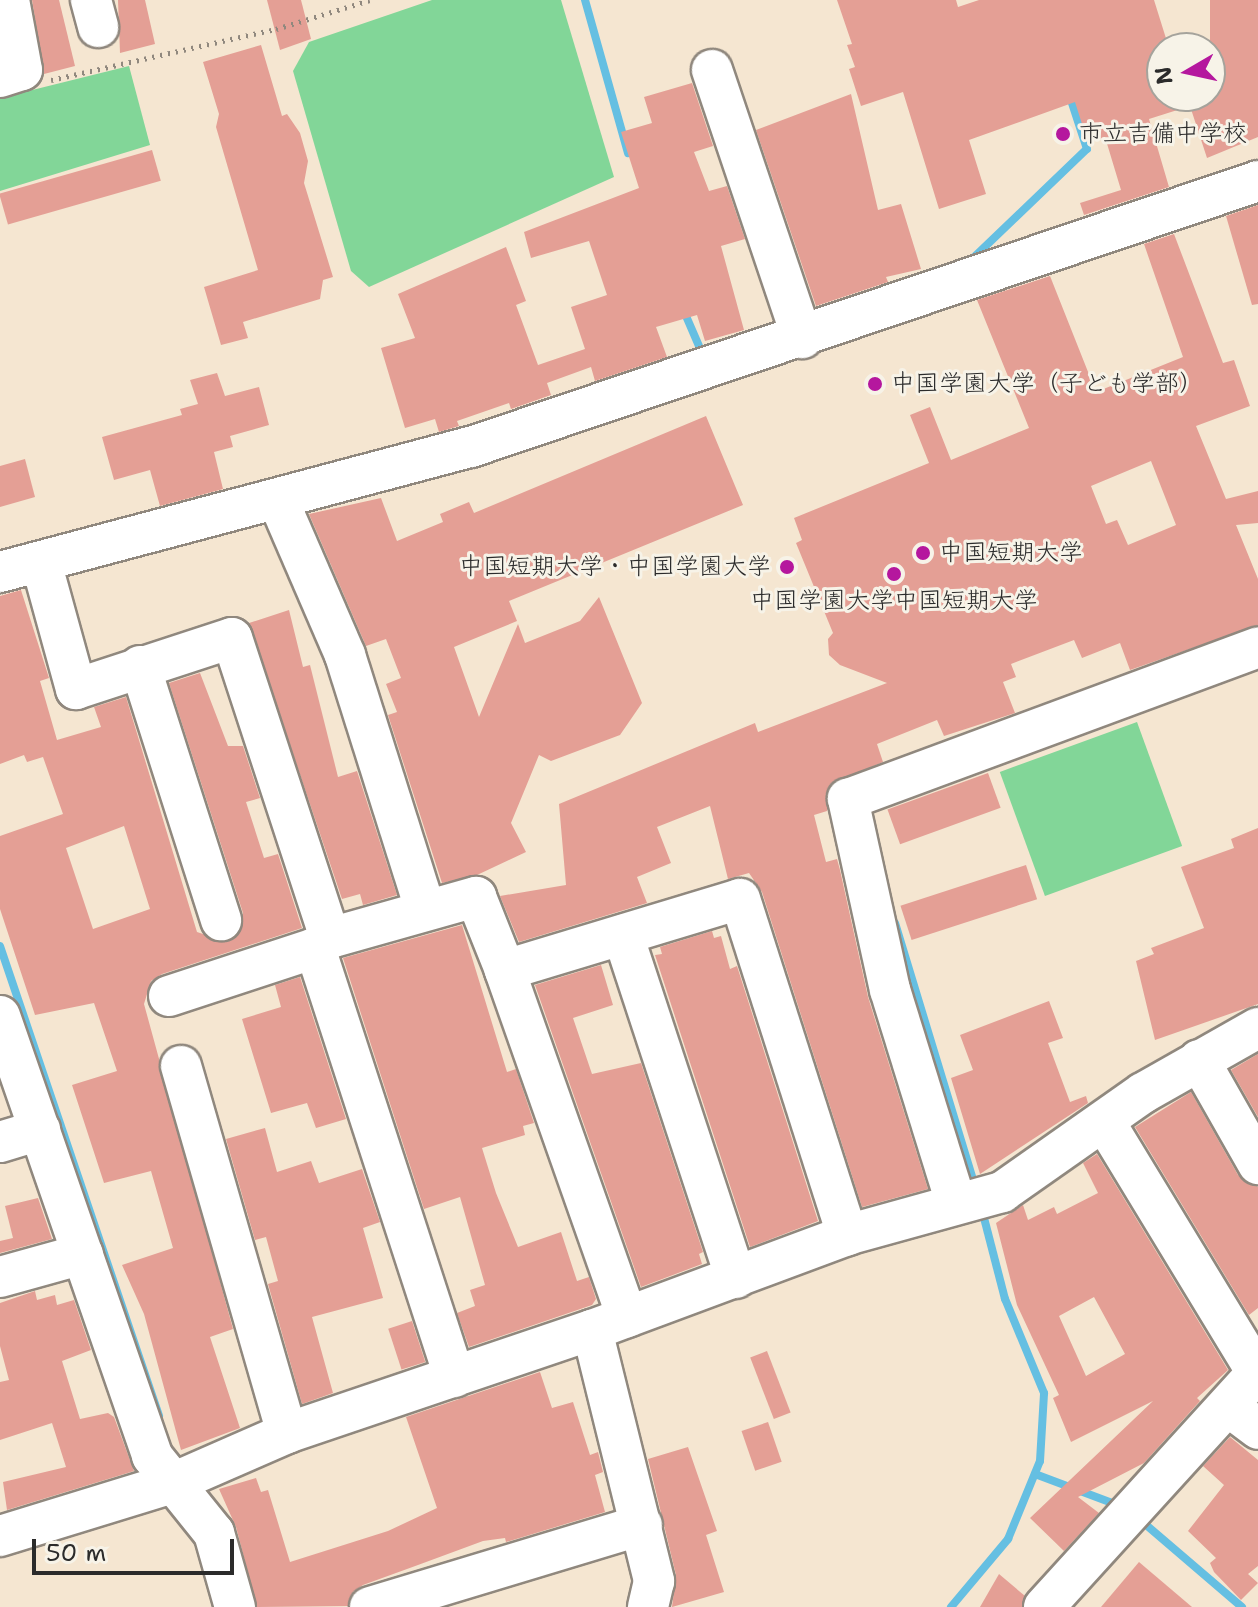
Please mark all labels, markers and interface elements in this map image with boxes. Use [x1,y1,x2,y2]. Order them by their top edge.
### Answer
north arrow [1146,32,1226,112]
text: N [1148,65,1179,86]
place label: 市立吉備中学校 [1079,120,1247,148]
marker: 市立吉備中学校 [1054,125,1072,143]
place label: 中国学園大学（子ども学部） [891,370,1203,398]
marker: 中国学園大学（子ども学部） [866,375,884,393]
place label: 中国短期大学 [939,539,1083,567]
marker: 中国短期大学 [914,544,932,562]
place label: 中国短期大学・中国学園大学 [459,553,771,581]
marker: 中国短期大学・中国学園大学 [778,558,796,576]
marker: 中国学園大学中国短期大学 [885,565,903,583]
place label: 中国学園大学中国短期大学 [750,587,1038,615]
scale bar [36,1523,238,1573]
text: 50 m [46,1537,106,1569]

